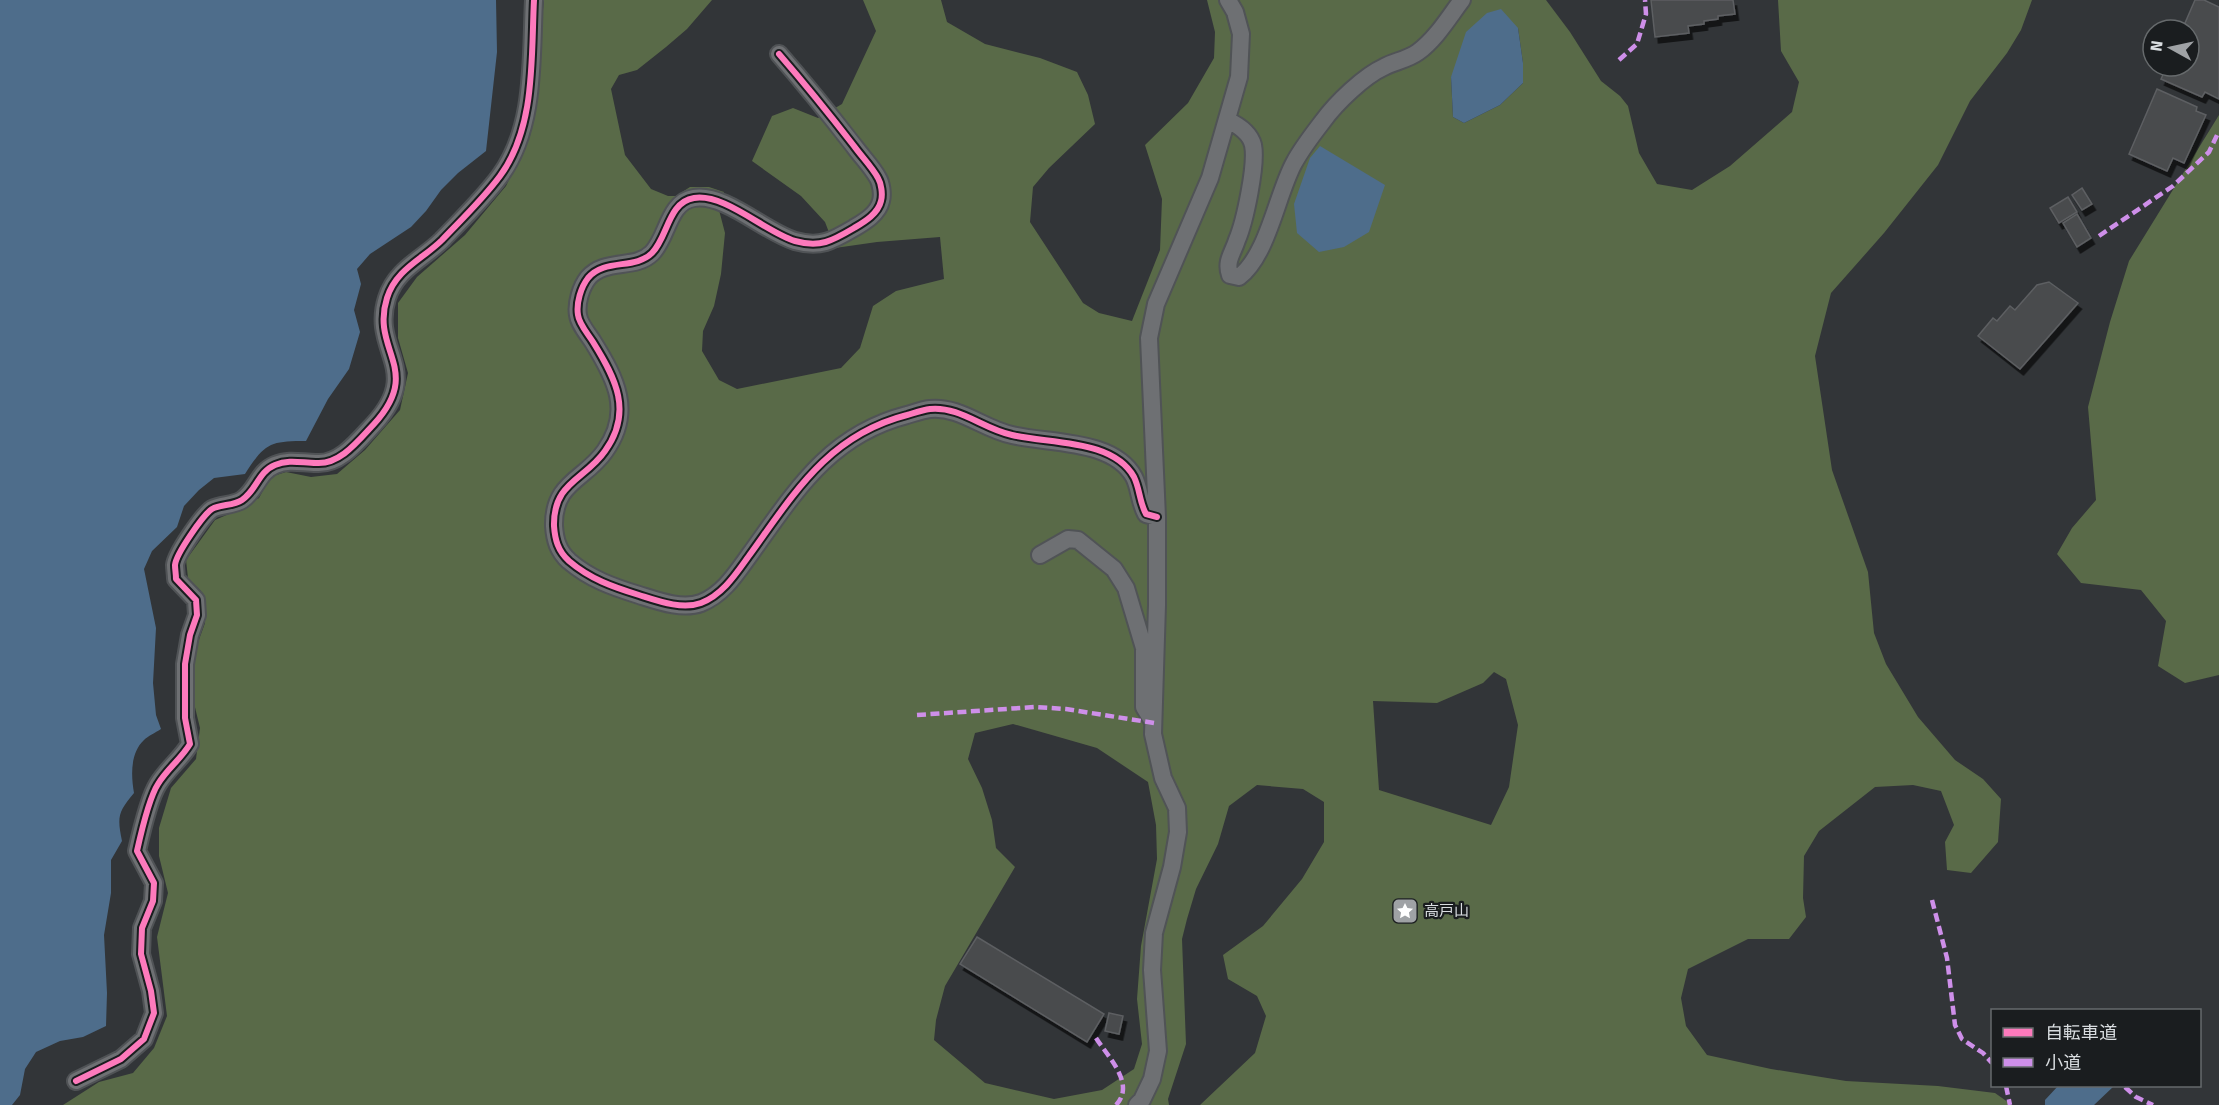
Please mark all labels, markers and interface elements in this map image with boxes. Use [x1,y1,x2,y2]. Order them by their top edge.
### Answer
north arrow [2141,18,2201,78]
text: N [2146,39,2167,53]
place icon: 高戸山 [1390,896,1420,926]
place label: 高戸山 [1424,902,1469,920]
legend [1991,1009,2201,1087]
text: 自転車道 [2045,1022,2117,1044]
text: 小道 [2045,1052,2081,1074]

